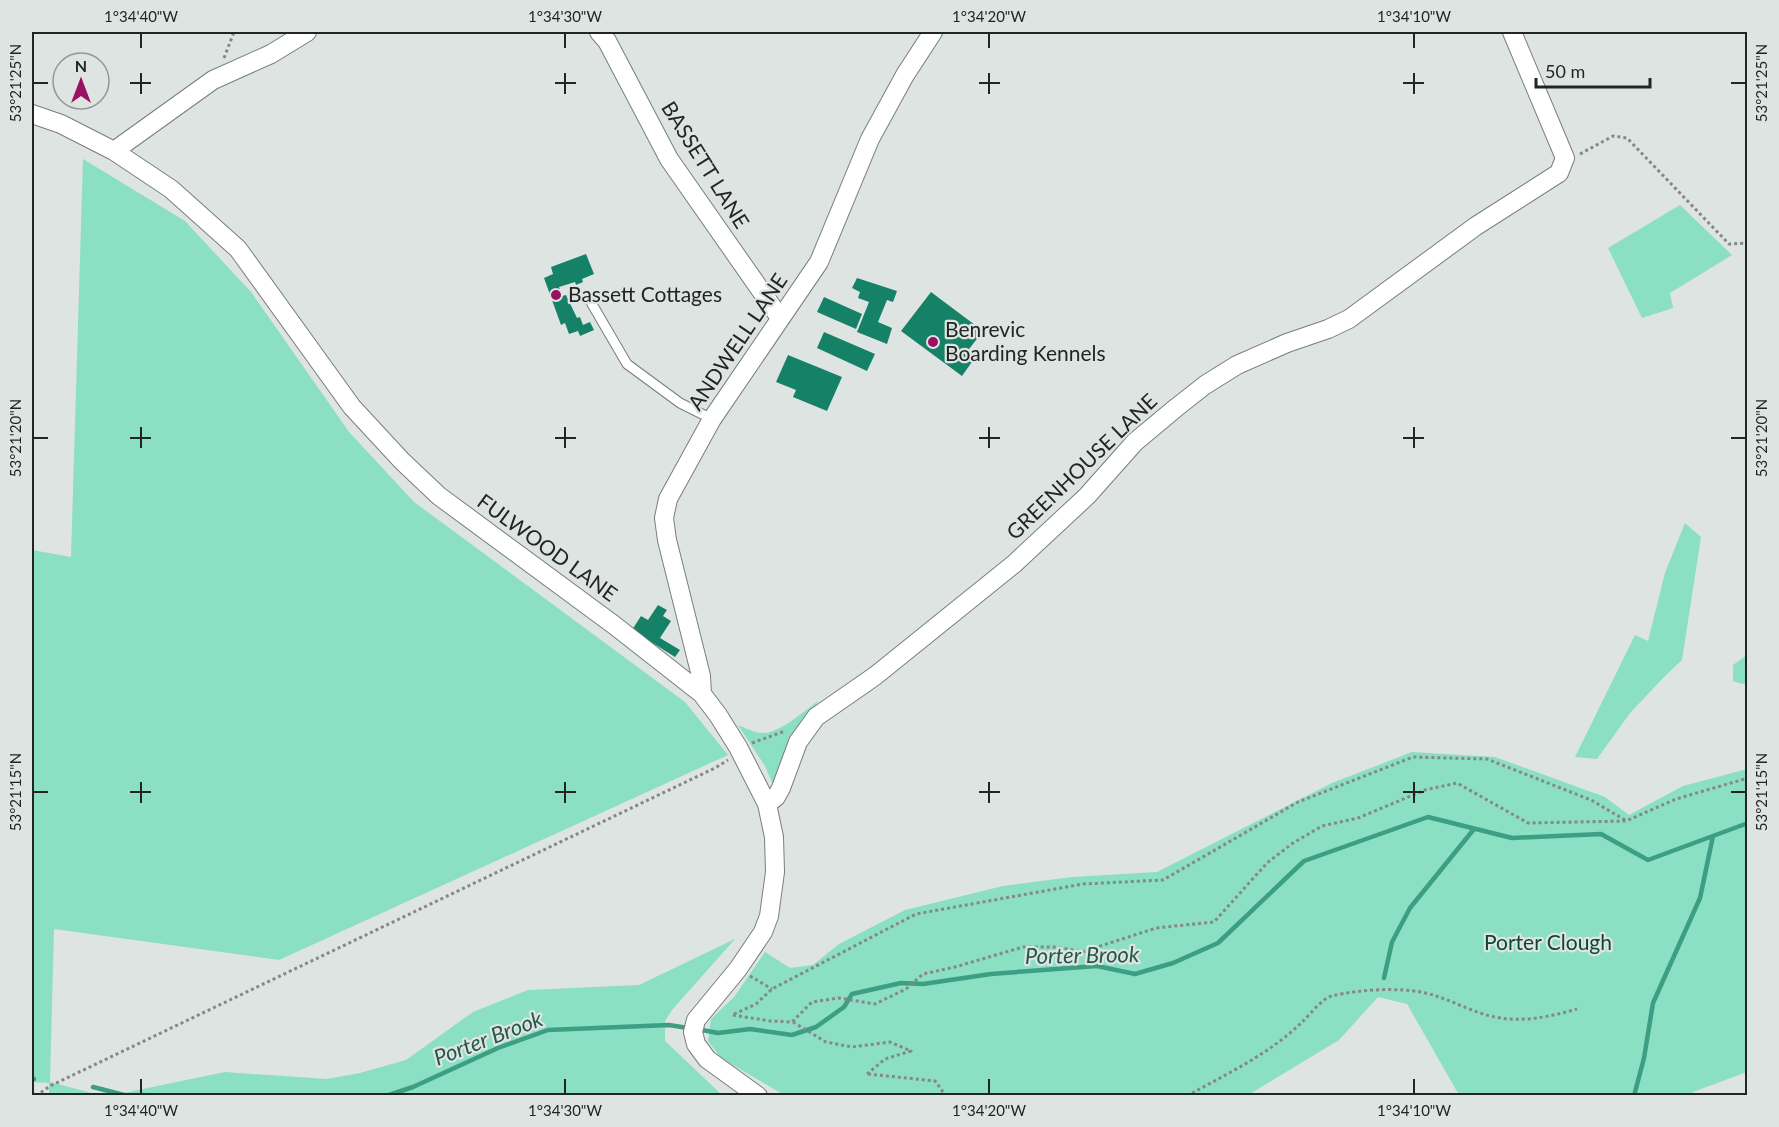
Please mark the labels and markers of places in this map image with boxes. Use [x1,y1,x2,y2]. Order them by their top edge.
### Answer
place label: Bassett Cottages [568,281,722,306]
marker: Bassett Cottages [549,288,563,302]
place label: Benrevic Boarding Kennels [945,316,1106,365]
marker: Benrevic Boarding Kennels [926,335,940,349]

